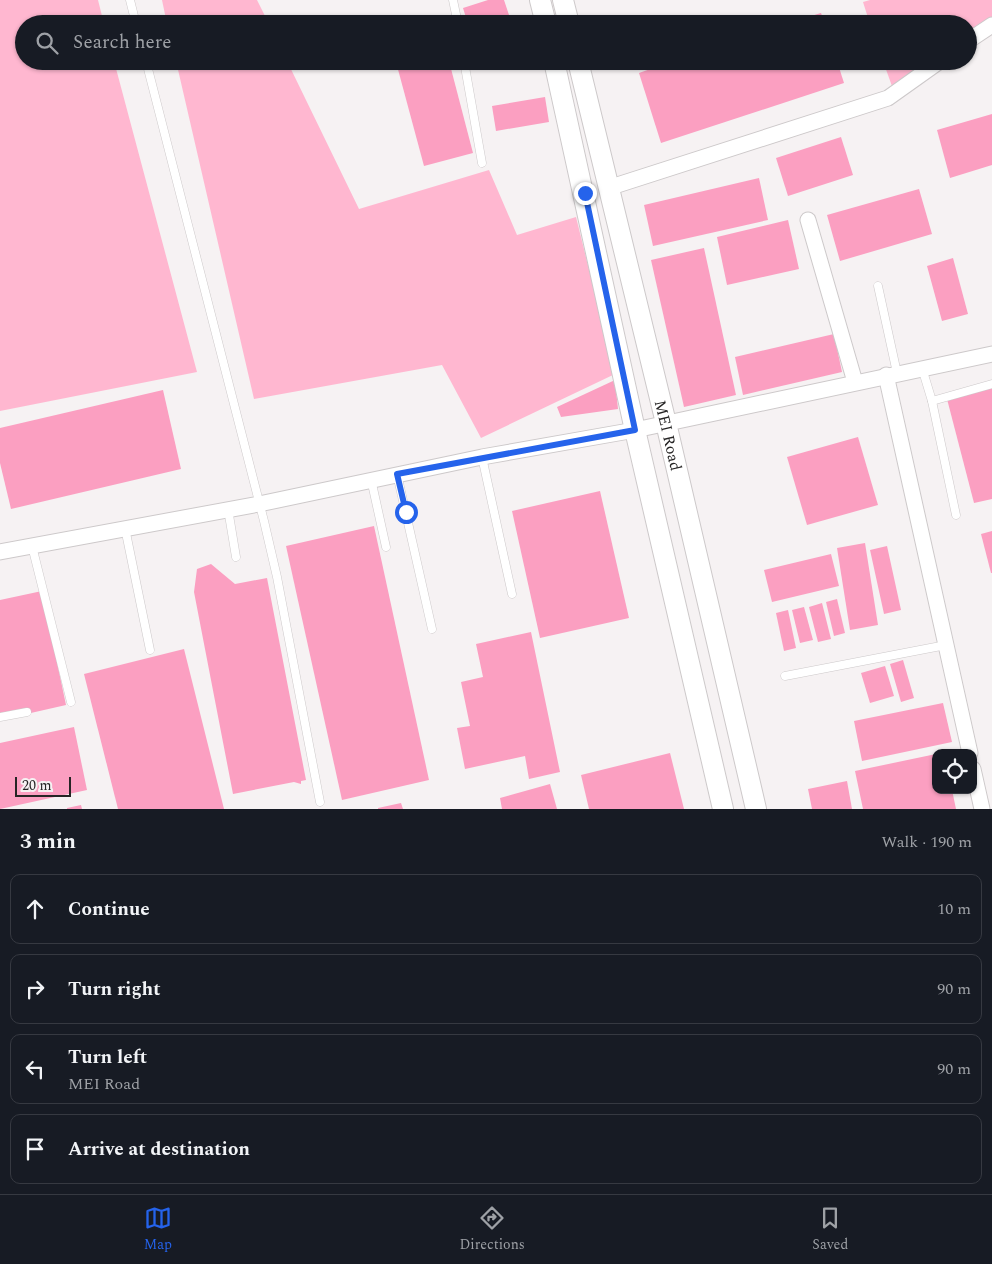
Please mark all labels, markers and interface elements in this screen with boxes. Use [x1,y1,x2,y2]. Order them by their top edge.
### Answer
search box [15,15,977,70]
text: Search here [73,28,172,57]
icon: search [33,29,61,57]
route end [574,182,597,205]
street label: MEI Road [648,397,688,473]
route start [395,501,418,524]
map controls [932,749,977,794]
button: locate [932,749,977,794]
scale bar [15,774,71,797]
text: 20 m [22,775,52,796]
text: 3 min [20,826,76,858]
text: Walk · 190 m [881,830,972,854]
icon: ahead [21,895,49,923]
text: Continue [68,895,150,924]
text: 10 m [937,897,971,921]
icon: right [21,975,49,1003]
text: Turn right [68,975,161,1004]
text: 90 m [937,977,971,1001]
text: Turn left [68,1043,147,1072]
icon: left [21,1055,49,1083]
text: 90 m [937,1057,971,1081]
text: MEI Road [68,1072,140,1096]
icon: arrive [21,1135,49,1163]
text: Arrive at destination [68,1135,250,1164]
tab: Map [144,1204,172,1255]
tab: Directions [459,1204,525,1255]
tab: Saved [812,1204,848,1255]

